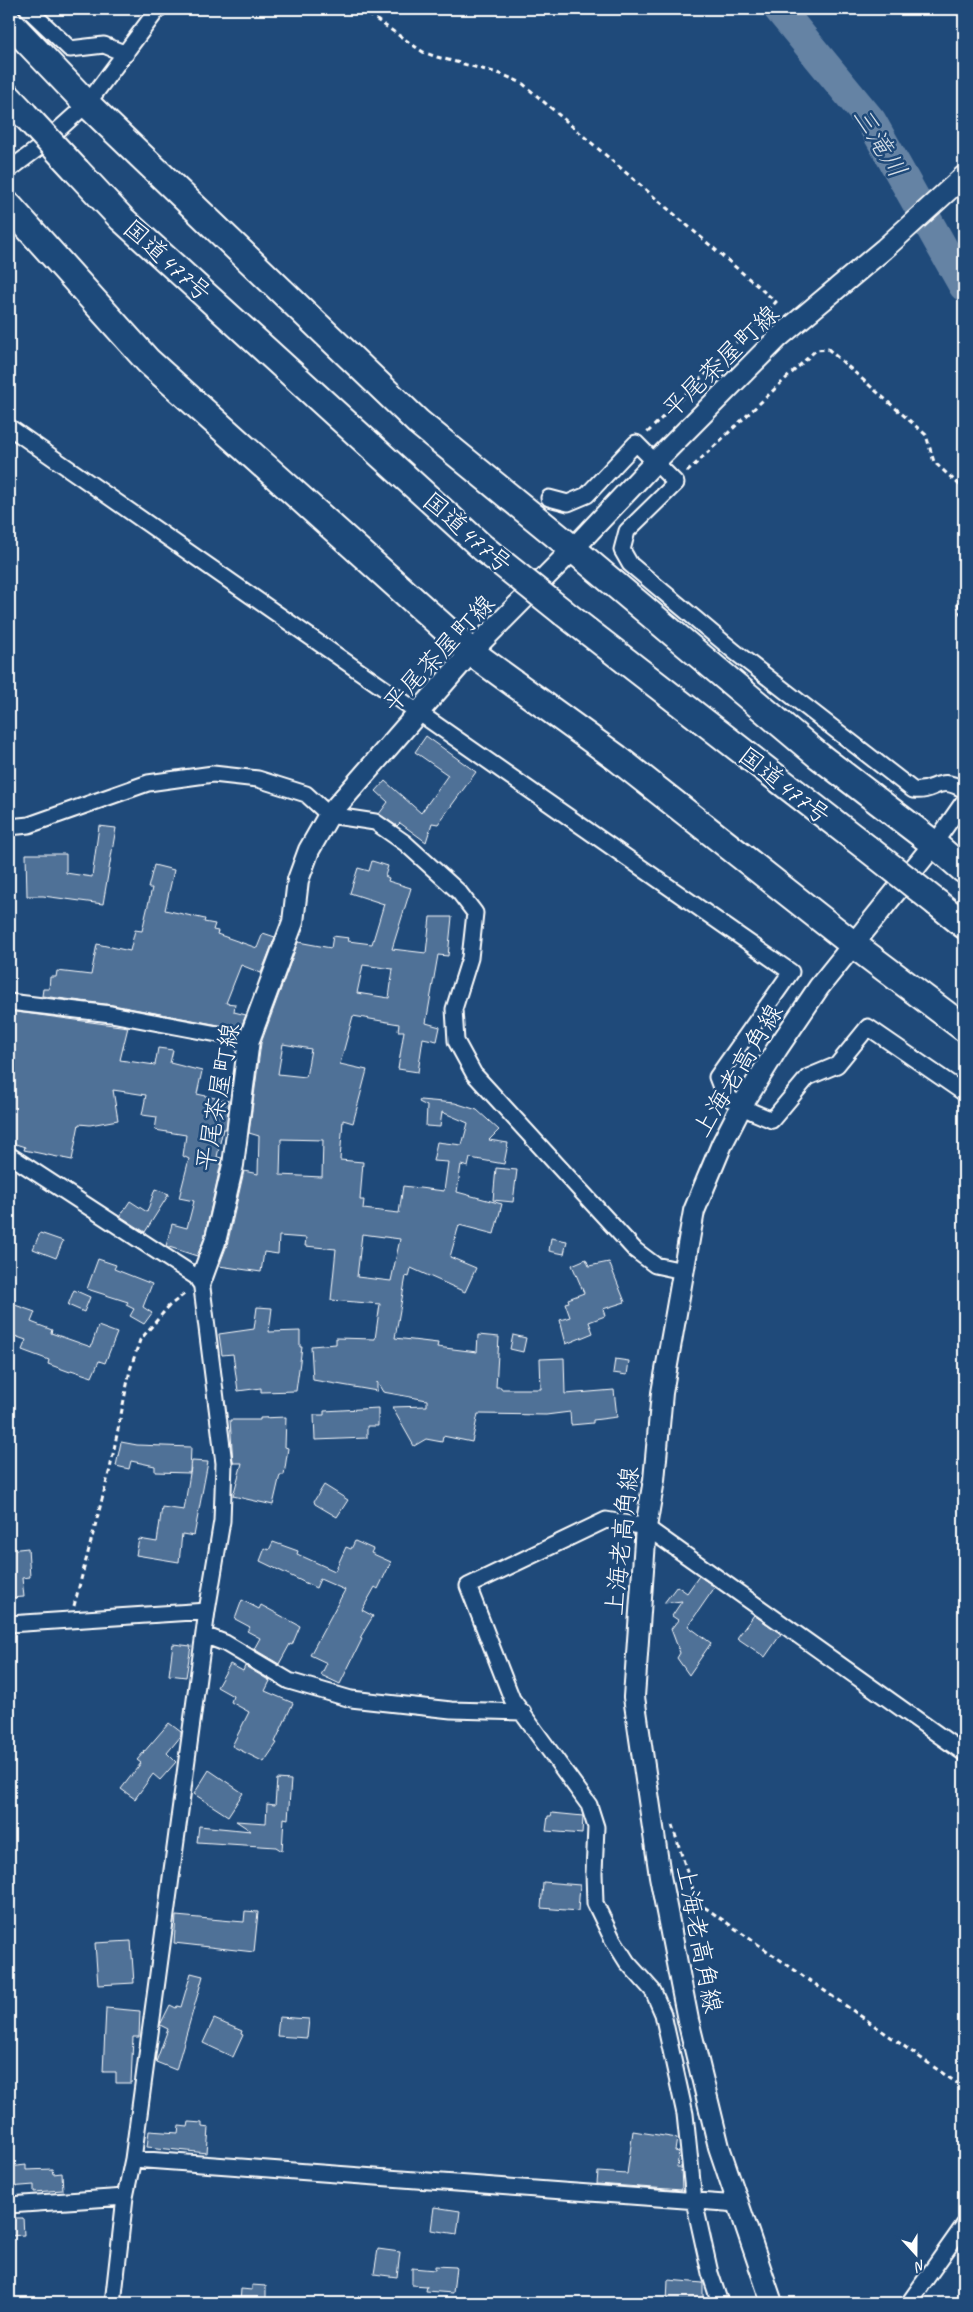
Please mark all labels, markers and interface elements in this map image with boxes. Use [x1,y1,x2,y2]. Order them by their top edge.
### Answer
water label: 三滝川 [845,100,914,184]
street label: 国道477号 [116,212,218,309]
street label: 平尾茶屋町線 [656,298,786,425]
street label: 国道477号 [416,485,519,581]
street label: 平尾茶屋町線 [376,588,502,719]
street label: 国道477号 [732,740,837,832]
street label: 上海老高角線 [686,998,790,1143]
street label: 平尾茶屋町線 [189,1021,247,1174]
street label: 上海老高角線 [598,1465,646,1617]
street label: 上海老高角線 [669,1863,729,2016]
north arrow [890,2230,940,2280]
text: N [911,2256,928,2276]

